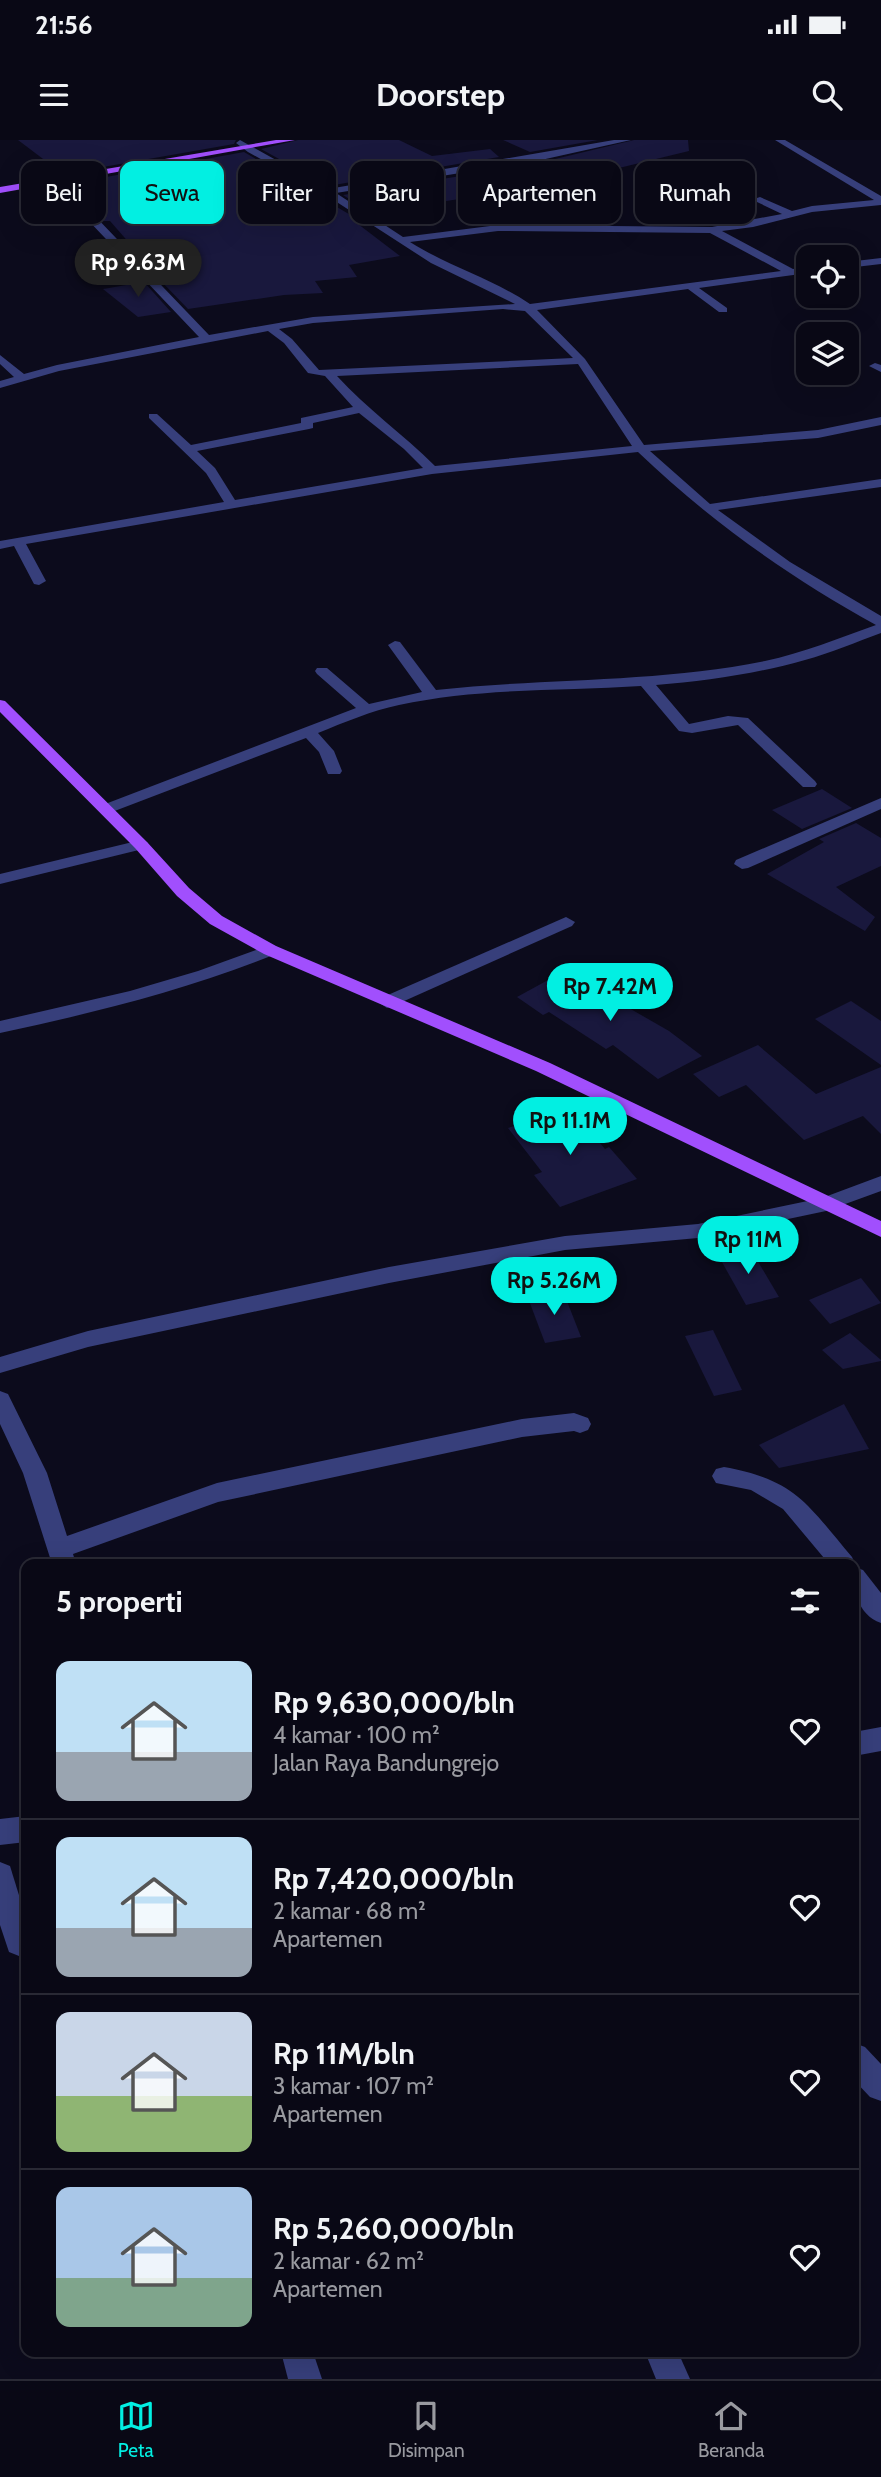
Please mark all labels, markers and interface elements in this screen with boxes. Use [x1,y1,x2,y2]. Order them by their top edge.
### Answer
text: 21:56 [35,9,93,41]
text: Doorstep [376,75,505,114]
icon: menu [35,76,73,114]
icon: search [808,76,846,114]
chip: Beli [21,161,106,224]
chip: Sewa [120,161,224,224]
chip: Filter [238,161,336,224]
chip: Baru [350,161,444,224]
chip: Apartemen [458,161,621,224]
chip: Rumah [635,161,755,224]
pin: Rp 9.63M [66,240,210,299]
map controls [796,245,859,385]
button: locate [796,245,859,308]
text: Rp 9.63M [91,248,185,276]
button: layers [796,322,859,385]
pin: Rp 7.42M [538,964,682,1023]
text: Rp 7.42M [563,972,657,1000]
pin: Rp 11.1M [498,1098,642,1157]
text: Rp 11.1M [529,1106,611,1134]
pin: Rp 11M [691,1216,805,1276]
text: Rp 11M [714,1225,782,1253]
pin: Rp 5.26M [482,1258,626,1317]
text: Rp 5.26M [507,1266,601,1294]
icon: filters [786,1582,824,1620]
text: 5 properti [56,1583,183,1620]
text: Rp 9,630,000/bln [273,1684,515,1721]
icon: home [112,1689,196,1773]
icon: heart [786,1712,824,1750]
text: 4 kamar · 100 m² [273,1721,440,1749]
text: Jalan Raya Bandungrejo [273,1749,499,1777]
text: Rp 7,420,000/bln [273,1860,514,1897]
icon: home [112,1865,196,1949]
icon: heart [786,1888,824,1926]
text: 2 kamar · 68 m² [273,1897,426,1925]
text: Apartemen [273,1925,383,1953]
text: Rp 11M/bln [273,2035,415,2072]
icon: home [112,2040,196,2124]
icon: heart [786,2063,824,2101]
text: 3 kamar · 107 m² [273,2072,434,2100]
text: Apartemen [273,2100,383,2128]
text: Rp 5,260,000/bln [273,2210,514,2247]
icon: home [112,2215,196,2299]
icon: heart [786,2238,824,2276]
text: 2 kamar · 62 m² [273,2247,424,2275]
text: Apartemen [273,2275,383,2303]
tab: Peta [117,2397,155,2462]
tab: Disimpan [388,2397,465,2462]
tab: Beranda [698,2397,764,2462]

